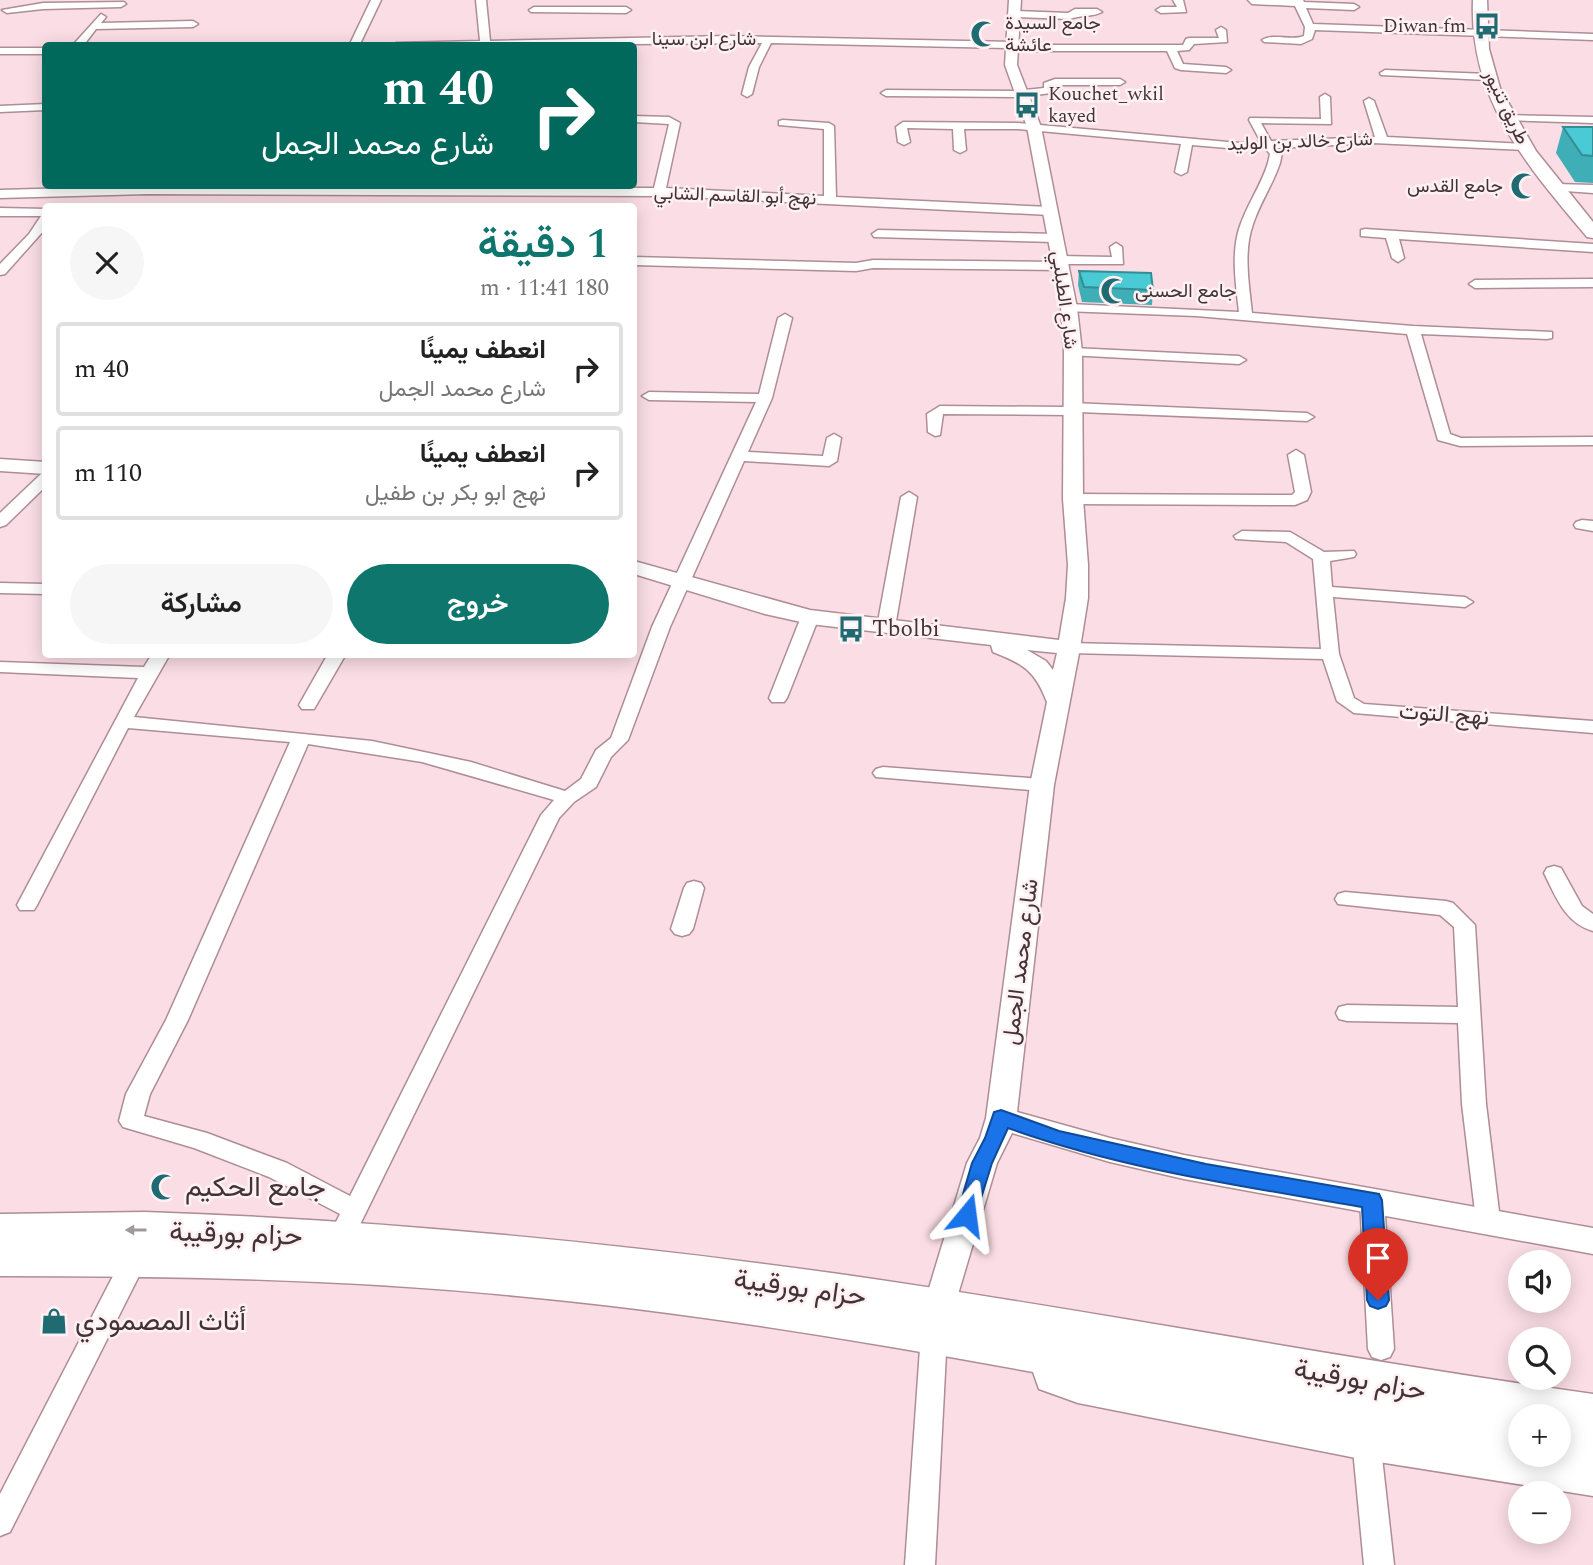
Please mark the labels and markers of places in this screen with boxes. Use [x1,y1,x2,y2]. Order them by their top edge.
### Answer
place label: جامع السيدة عائشة [1005,9,1101,60]
bus stop icon: Diwan fm [1472,11,1502,41]
place label: Diwan fm [1383,12,1466,41]
mosque icon: جامع السيدة عائشة [969,19,999,49]
place label: Kouchet_wkil kayed [1048,80,1164,131]
bus stop icon: Kouchet_wkil kayed [1012,90,1042,120]
mosque icon: جامع القدس [1509,171,1539,201]
place label: جامع القدس [1407,172,1503,201]
mosque icon: جامع الحسنى [1099,276,1129,306]
place label: جامع الحسنى [1135,277,1237,306]
place label: Tbolbi [872,612,940,647]
bus stop icon: Tbolbi [836,614,866,644]
place label: جامع الحكيم [185,1166,326,1209]
mosque icon: جامع الحكيم [149,1172,179,1202]
pin [1348,1228,1408,1300]
place label: أثاث المصمودي [75,1300,246,1343]
shop icon: أثاث المصمودي [39,1306,69,1336]

